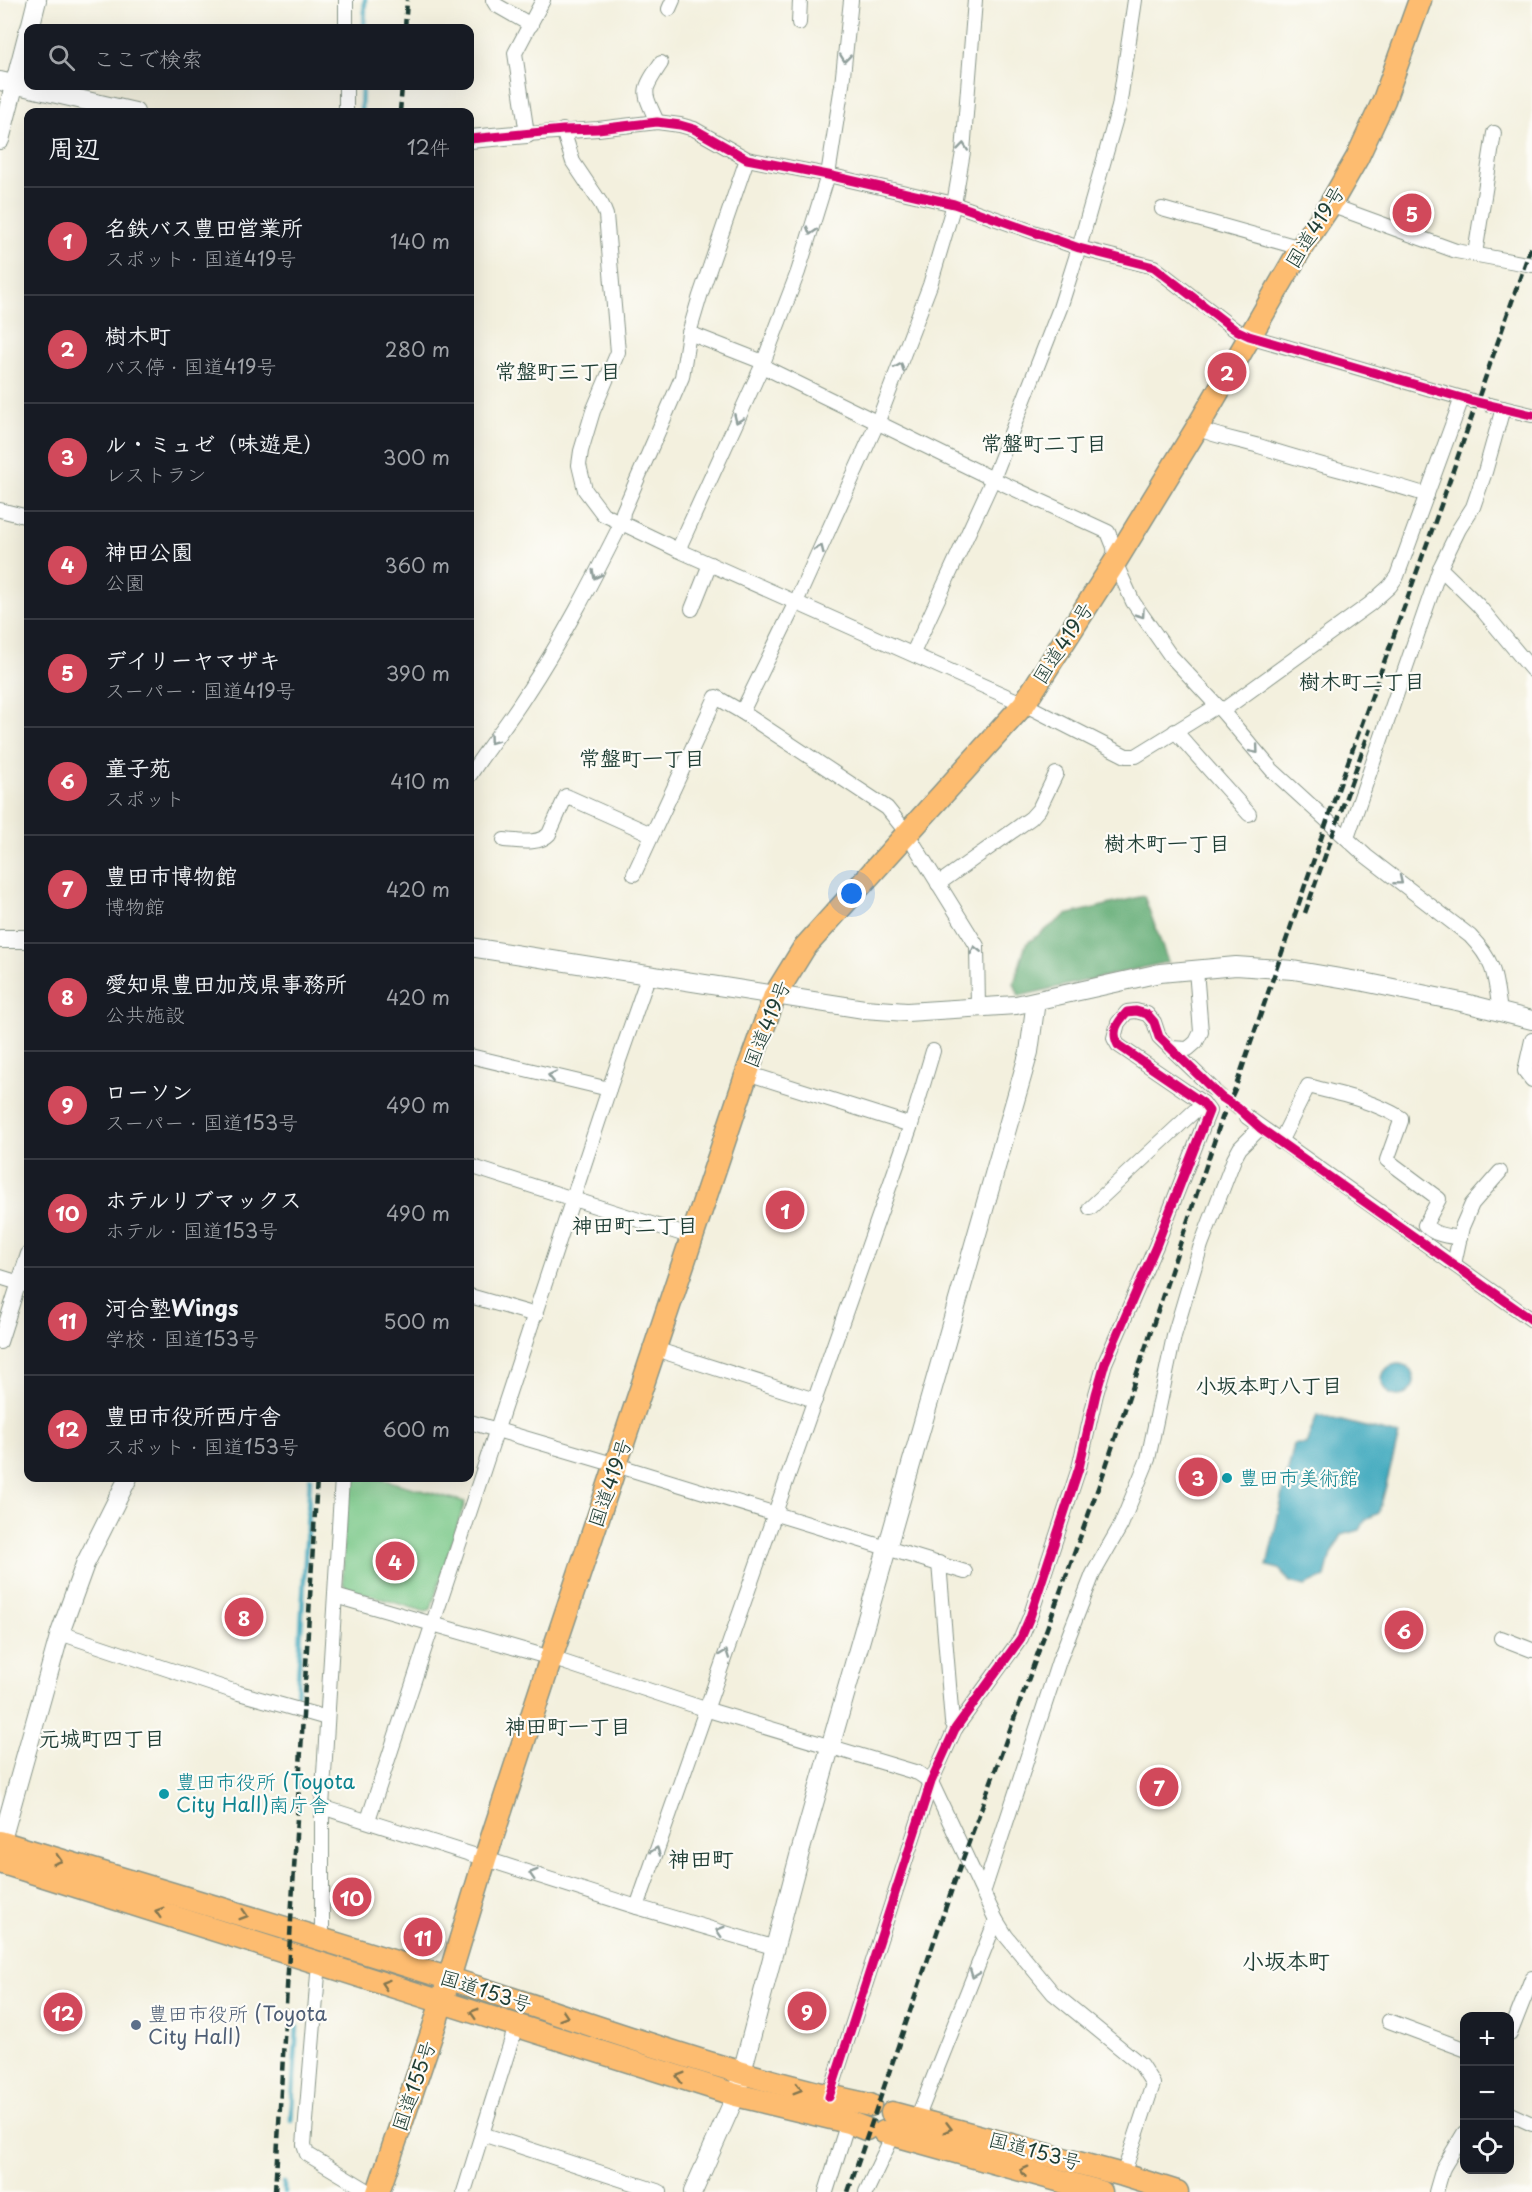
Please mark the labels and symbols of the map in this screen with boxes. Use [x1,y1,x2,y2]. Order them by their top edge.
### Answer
one-way arrow [839,54,852,63]
one-way arrow [956,142,969,151]
street label: 国道419号 [1277,179,1351,274]
pin: 5 [1392,190,1432,236]
one-way arrow [806,225,818,236]
pin: 2 [1208,350,1246,394]
district label: 常盤町三丁目 [495,354,621,386]
one-way arrow [893,362,905,373]
one-way arrow [733,412,745,423]
district label: 常盤町二丁目 [981,426,1107,458]
one-way arrow [813,544,825,555]
one-way arrow [591,568,603,579]
street label: 国道419号 [1024,595,1100,689]
one-way arrow [1134,608,1145,619]
district label: 樹木町二丁目 [1299,664,1425,696]
one-way arrow [489,733,500,744]
district label: 常盤町一丁目 [579,741,705,773]
one-way arrow [1248,743,1259,754]
district label: 樹木町一丁目 [1104,826,1230,858]
one-way arrow [1392,874,1403,885]
your location [837,879,866,908]
one-way arrow [969,945,982,955]
street label: 国道419号 [735,975,797,1072]
one-way arrow [547,1070,557,1083]
pin: 1 [766,1188,804,1232]
district label: 神田町二丁目 [572,1208,698,1240]
district label: 小坂本町八丁目 [1196,1368,1343,1400]
street label: 国道419号 [580,1434,638,1531]
pin: 3 [1178,1454,1218,1500]
place label: 豊田市美術館 [1239,1462,1359,1492]
marker: 豊田市美術館 [1220,1471,1234,1485]
pin: 4 [376,1538,414,1584]
pin: 8 [224,1594,264,1640]
pin: 6 [1384,1608,1424,1652]
one-way arrow [717,1649,730,1660]
district label: 神田町一丁目 [505,1709,631,1741]
district label: 元城町四丁目 [39,1721,165,1753]
pin: 7 [1140,1764,1178,1810]
place label: 豊田市役所 (Toyota City Hall)南庁舎 [176,1766,356,1819]
marker: 豊田市役所 (Toyota City Hall)南庁舎 [157,1787,171,1801]
district label: 神田町 [668,1841,734,1874]
one-way arrow [649,1847,662,1857]
one-way arrow [52,1853,62,1865]
one-way arrow [528,1869,539,1881]
pin: 10 [332,1874,372,1920]
one-way arrow [154,1907,165,1919]
one-way arrow [238,1908,249,1920]
pin: 11 [404,1914,442,1960]
one-way arrow [715,1926,725,1938]
district label: 小坂本町 [1242,1943,1330,1976]
street label: 国道153号 [436,1961,536,2019]
one-way arrow [968,1968,981,1978]
one-way arrow [380,1979,391,1992]
pin: 9 [788,1988,826,2034]
pin: 12 [44,1990,82,2034]
place label: 豊田市役所 (Toyota City Hall) [148,1998,328,2051]
one-way arrow [469,2008,480,2020]
one-way arrow [558,2009,569,2021]
marker: 豊田市役所 (Toyota City Hall) [129,2018,143,2032]
street label: 国道155号 [383,2036,443,2135]
one-way arrow [675,2072,686,2084]
one-way arrow [793,2081,803,2094]
one-way arrow [942,2121,953,2133]
street label: 国道153号 [985,2123,1085,2177]
one-way arrow [1019,2166,1030,2178]

